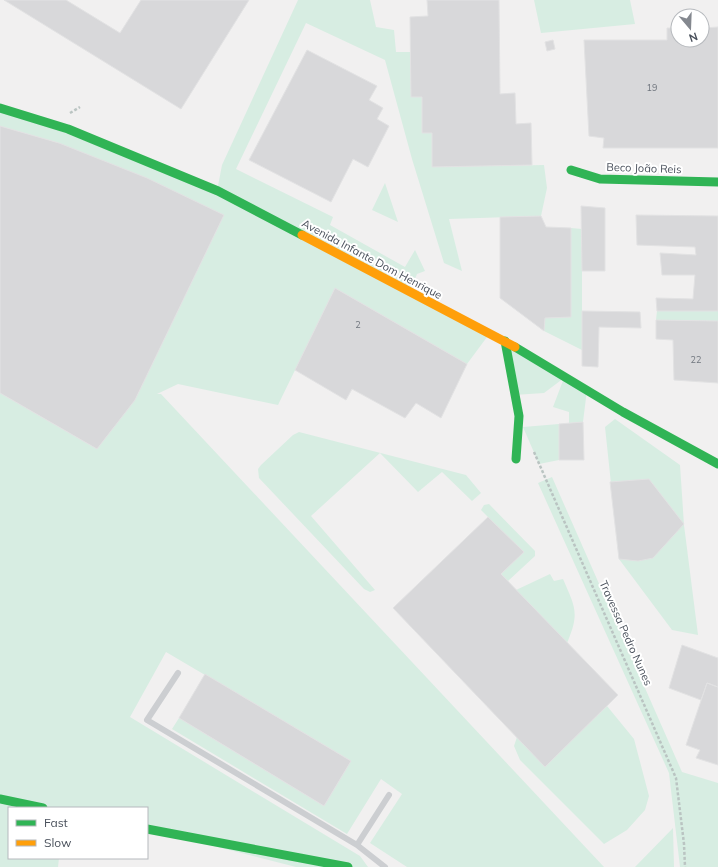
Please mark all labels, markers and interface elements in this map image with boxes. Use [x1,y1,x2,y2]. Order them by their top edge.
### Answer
north arrow [670,8,710,48]
text: N [687,29,699,45]
house number: 19 [647,82,657,93]
street label: Beco João Reis [606,160,682,176]
street label: Avenida Infante Dom Henrique [300,216,444,302]
house number: 2 [355,319,361,330]
house number: 22 [691,354,701,365]
street label: Travessa Pedro Nunes [597,578,655,688]
legend [8,807,148,859]
text: Fast [44,815,68,830]
text: Slow [44,835,72,850]

